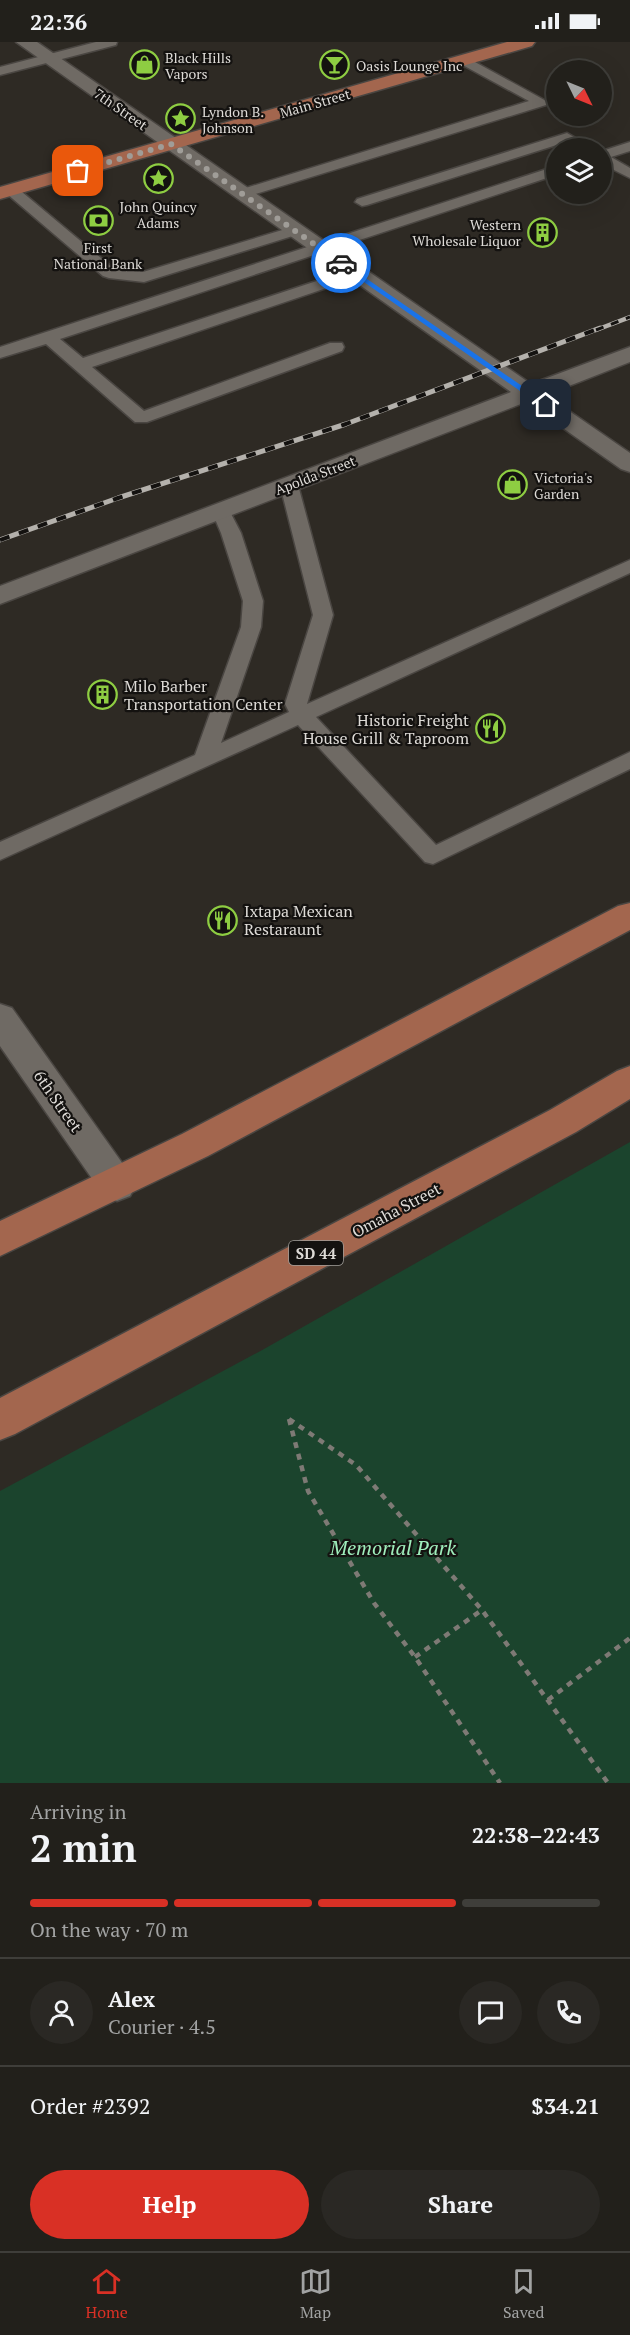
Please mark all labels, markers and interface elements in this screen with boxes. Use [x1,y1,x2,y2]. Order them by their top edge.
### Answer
text: 22:36 [30,7,87,36]
place label: Black Hills Vapors [165,48,231,83]
shop icon: Black Hills Vapors [128,49,160,81]
bar icon: Oasis Lounge Inc [319,49,351,81]
place label: Oasis Lounge Inc [356,56,463,75]
north arrow [546,60,612,126]
map controls [546,60,612,204]
street label: 7th Street [91,84,152,135]
street label: Main Street [278,84,353,122]
place label: Lyndon B. Johnson [202,102,264,137]
place icon: Lyndon B. Johnson [165,103,197,135]
button: layers [546,138,612,204]
pin [52,145,103,196]
icon: bag [61,154,94,187]
place icon: John Quincy Adams [142,163,174,195]
place label: John Quincy Adams [120,197,197,232]
bank icon: First National Bank [82,204,114,236]
place label: Western Wholesale Liquor [412,215,522,250]
building icon: Western Wholesale Liquor [526,216,558,248]
courier [311,233,371,293]
place label: First National Bank [54,238,143,273]
icon: car [325,247,358,280]
pin [520,379,571,430]
icon: home [529,388,562,421]
street label: Apolda Street [272,451,359,499]
place label: Victoria's Garden [534,468,593,503]
shop icon: Victoria's Garden [497,469,529,501]
place label: Milo Barber Transportation Center [124,675,284,715]
building icon: Milo Barber Transportation Center [87,679,119,711]
place label: Historic Freight House Grill & Taproom [303,709,469,749]
restaurant icon: Historic Freight House Grill & Taproom [474,713,506,745]
place label: Ixtapa Mexican Restaraunt [244,900,353,940]
restaurant icon: Ixtapa Mexican Restaraunt [207,904,239,936]
street label: 6th Street [29,1066,87,1136]
street label: Omaha Street [348,1177,444,1243]
road number: SD 44 [289,1241,343,1265]
park label: Memorial Park [329,1534,456,1561]
text: Arriving in [30,1798,126,1825]
text: 22:38–22:43 [472,1820,600,1849]
text: 2 min [30,1821,137,1873]
text: On the way · 70 m [30,1916,188,1943]
button: person [30,1981,93,2044]
button: chat [459,1981,522,2044]
button: phone [537,1981,600,2044]
text: Alex [108,1984,155,2013]
text: Courier · 4.5 [108,2013,216,2040]
text: Order #2392 [30,2091,150,2120]
text: $34.21 [531,2091,600,2120]
button: Help [30,2170,309,2239]
button: Share [321,2170,600,2239]
tab: Home [86,2265,128,2323]
tab: Map [299,2265,332,2323]
tab: Saved [503,2265,544,2323]

